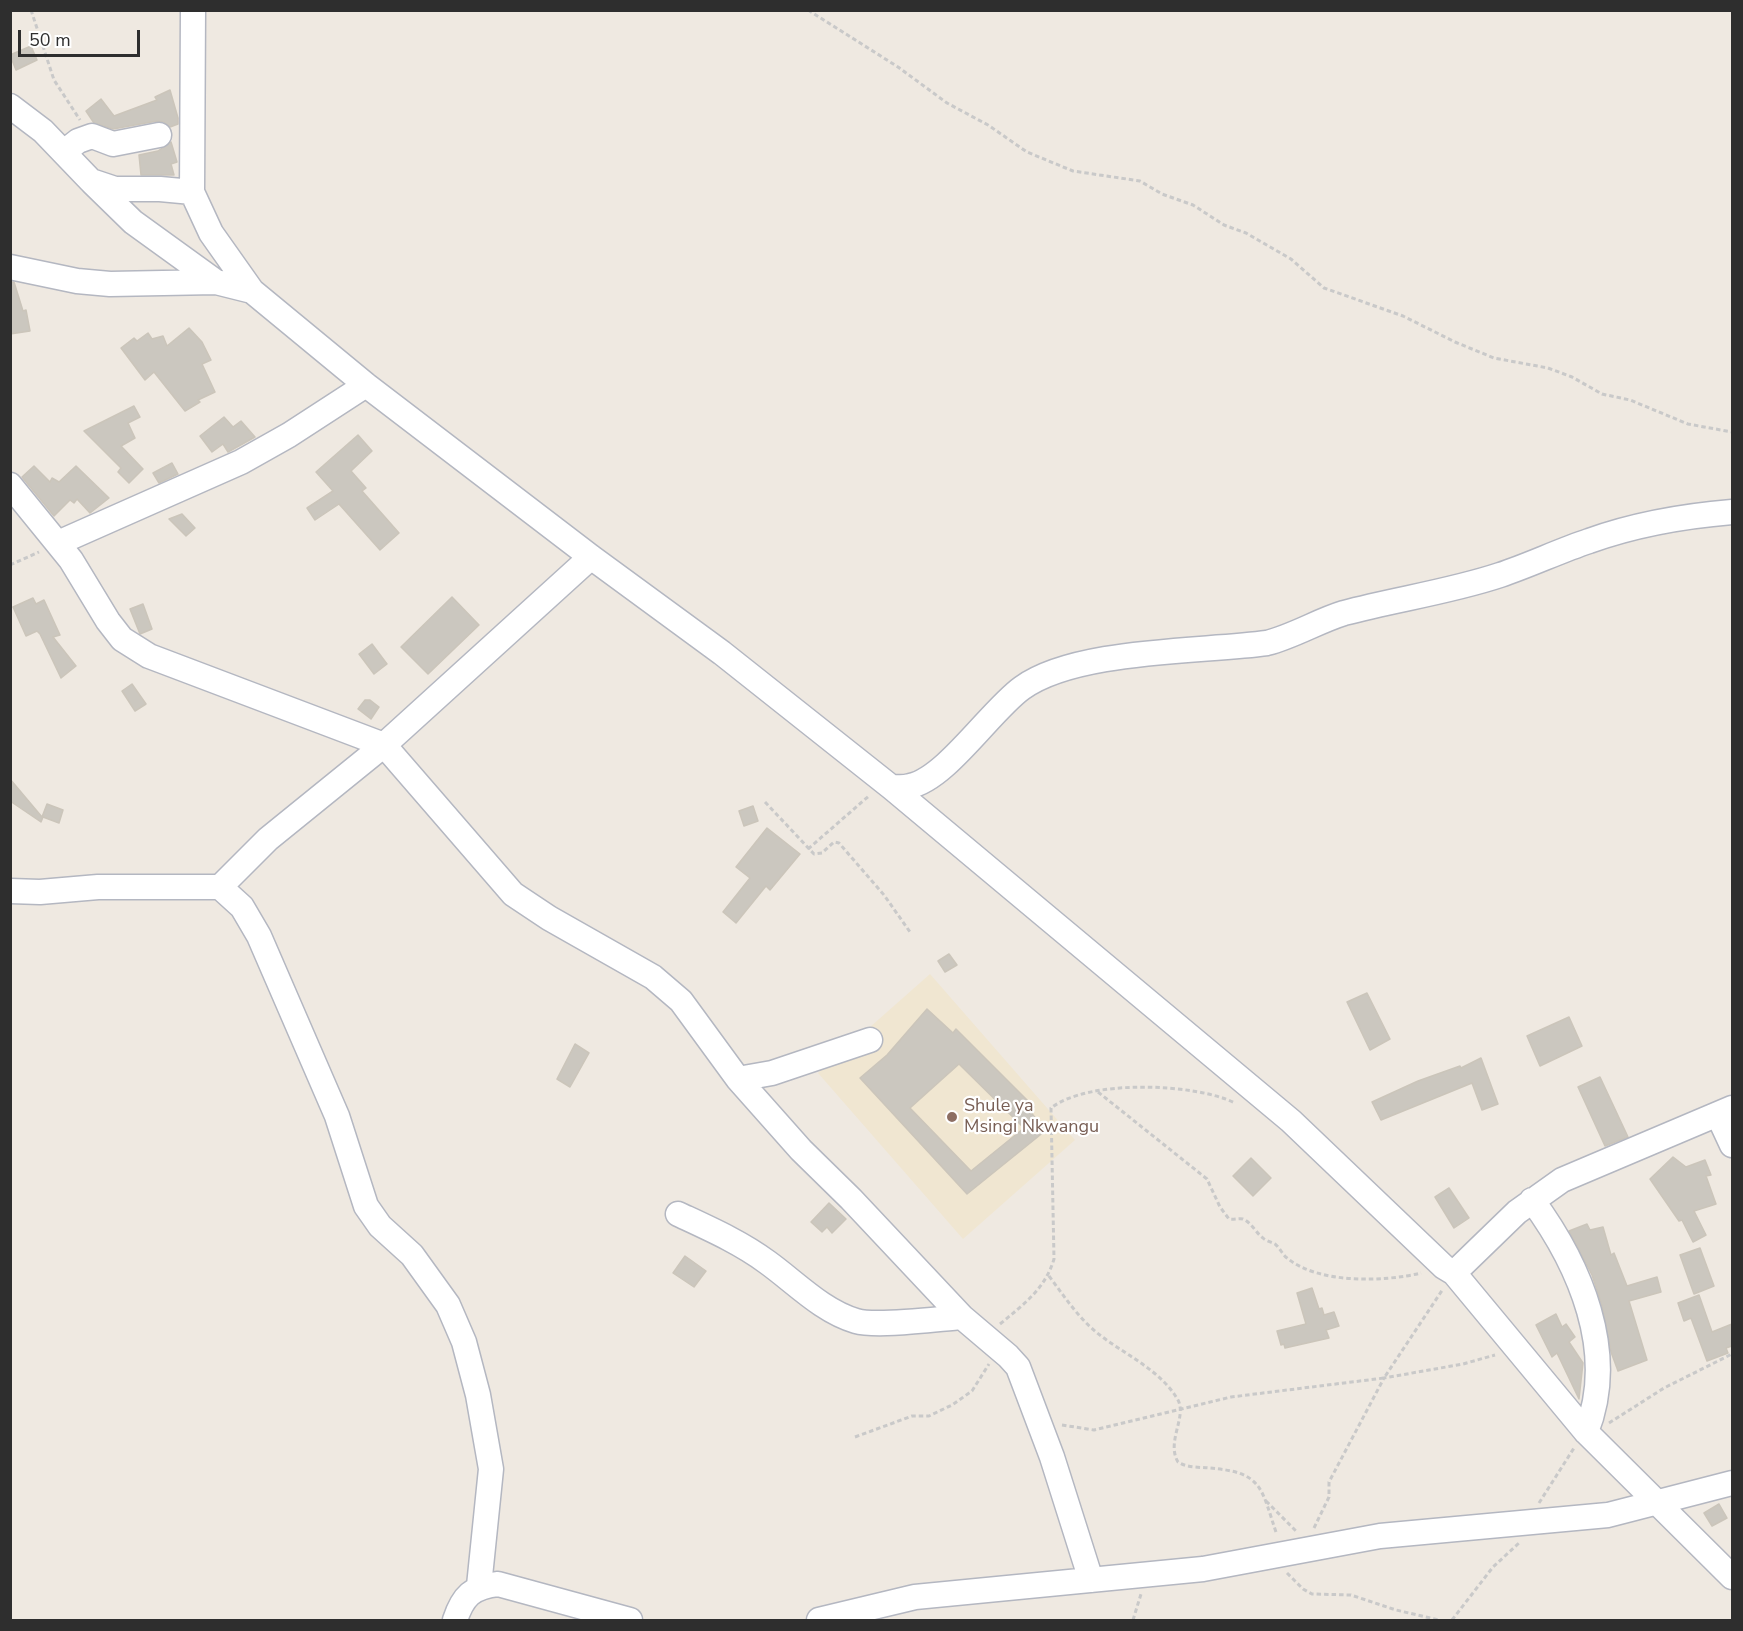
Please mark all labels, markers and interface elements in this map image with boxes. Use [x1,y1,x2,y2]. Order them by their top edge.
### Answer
scale bar [21,18,142,56]
text: 50 m [29,28,71,52]
place label: Shule ya Msingi Nkwangu [964,1096,1099,1138]
marker: Shule ya Msingi Nkwangu [945,1110,959,1124]

